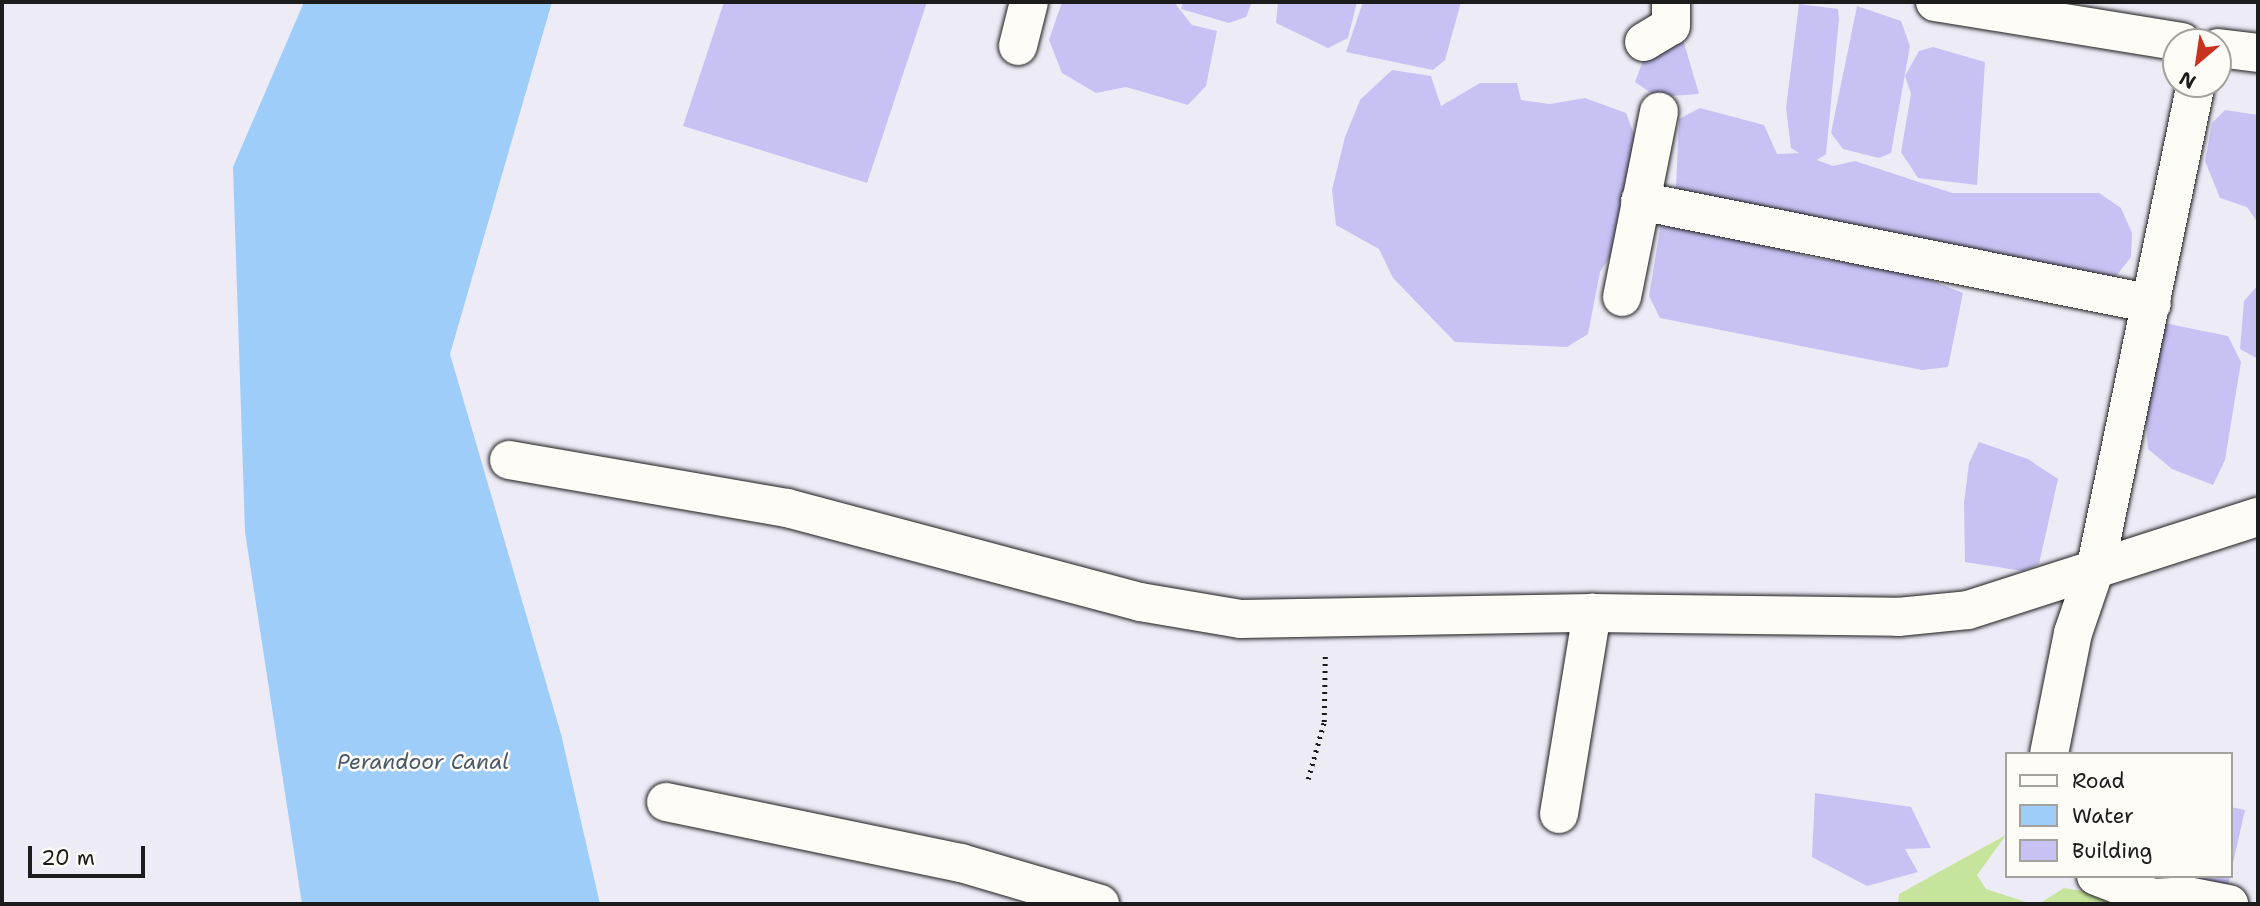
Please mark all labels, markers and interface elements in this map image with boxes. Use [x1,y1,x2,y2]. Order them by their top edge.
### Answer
north arrow [2162,28,2232,98]
text: N [2175,65,2200,95]
water label: Perandoor Canal [337,749,509,775]
legend [2004,752,2232,878]
text: Road [2072,767,2125,795]
text: Water [2072,802,2134,830]
scale bar [32,832,149,876]
text: Building [2072,837,2152,865]
text: 20 m [41,844,95,872]

